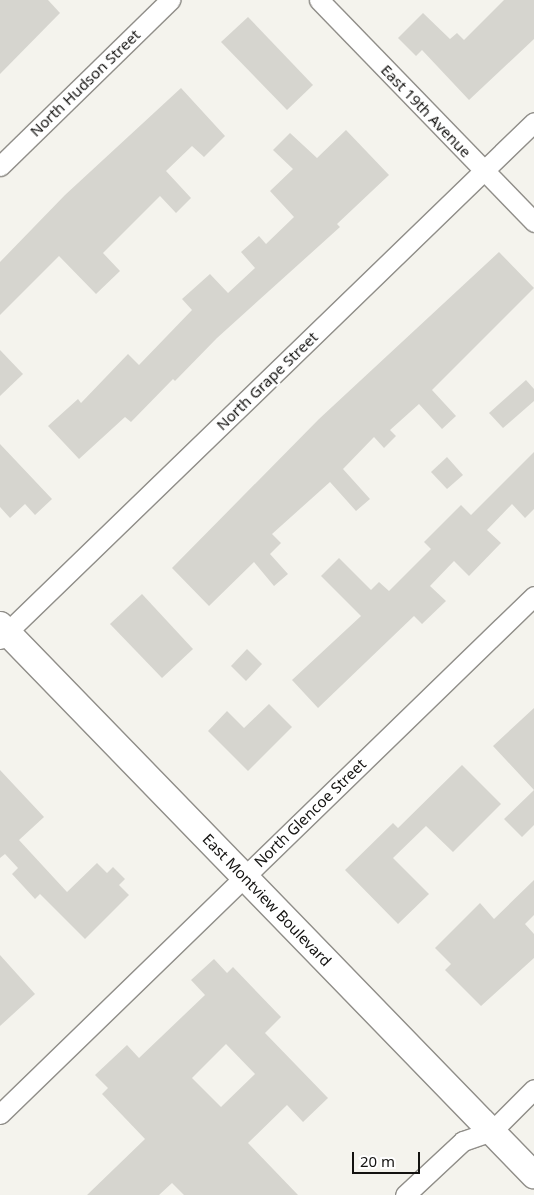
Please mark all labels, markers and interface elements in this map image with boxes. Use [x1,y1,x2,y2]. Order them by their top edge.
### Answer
street label: North Hudson Street [26,26,144,140]
street label: East 19th Avenue [377,61,475,161]
street label: North Grape Street [213,328,321,434]
street label: North Glencoe Street [250,755,370,871]
street label: East Montview Boulevard [199,830,335,970]
scale bar [354,1142,422,1174]
text: 20 m [360,1151,395,1171]

